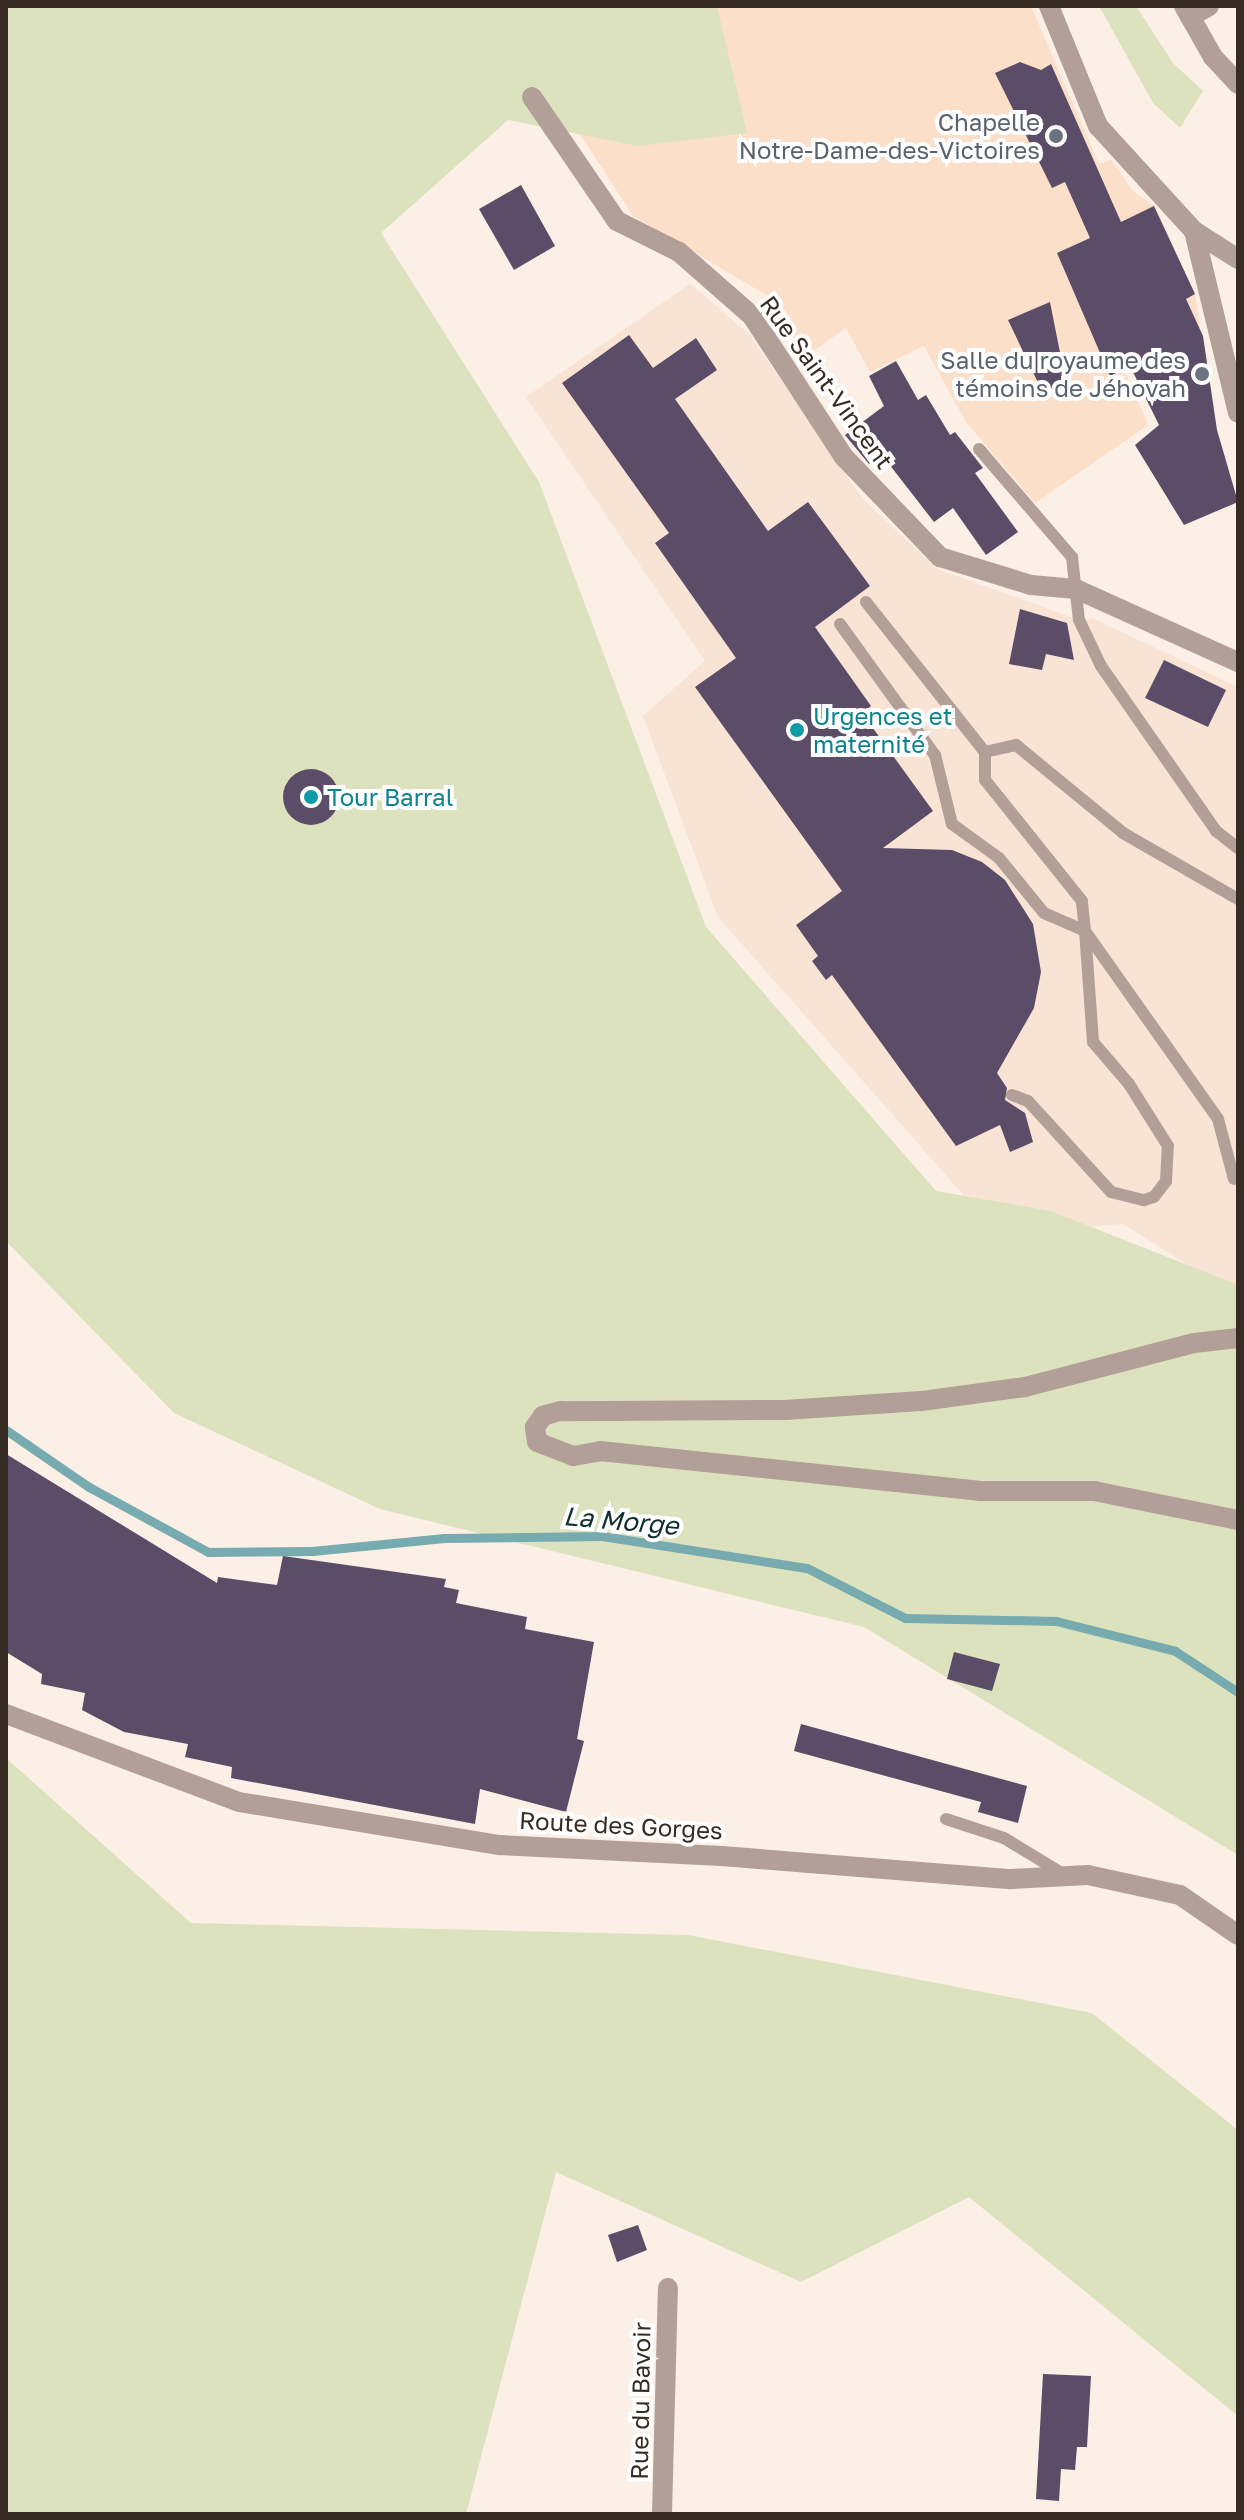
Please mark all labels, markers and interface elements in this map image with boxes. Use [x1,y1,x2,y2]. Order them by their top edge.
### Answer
place label: Chapelle Notre-Dame-des-Victoires [739,108,1040,164]
marker: Chapelle Notre-Dame-des-Victoires [1047,127,1065,145]
street label: Rue Saint-Vincent [755,290,899,474]
place label: Salle du royaume des témoins de Jéhovah [940,346,1186,402]
marker: Salle du royaume des témoins de Jéhovah [1193,365,1211,383]
place label: Urgences et maternité [813,702,952,758]
marker: Urgences et maternité [788,721,806,739]
place label: Tour Barral [327,783,453,811]
marker: Tour Barral [302,788,320,806]
water label: La Morge [562,1500,680,1542]
street label: Route des Gorges [519,1805,723,1845]
street label: Rue du Bavoir [624,2322,656,2480]

